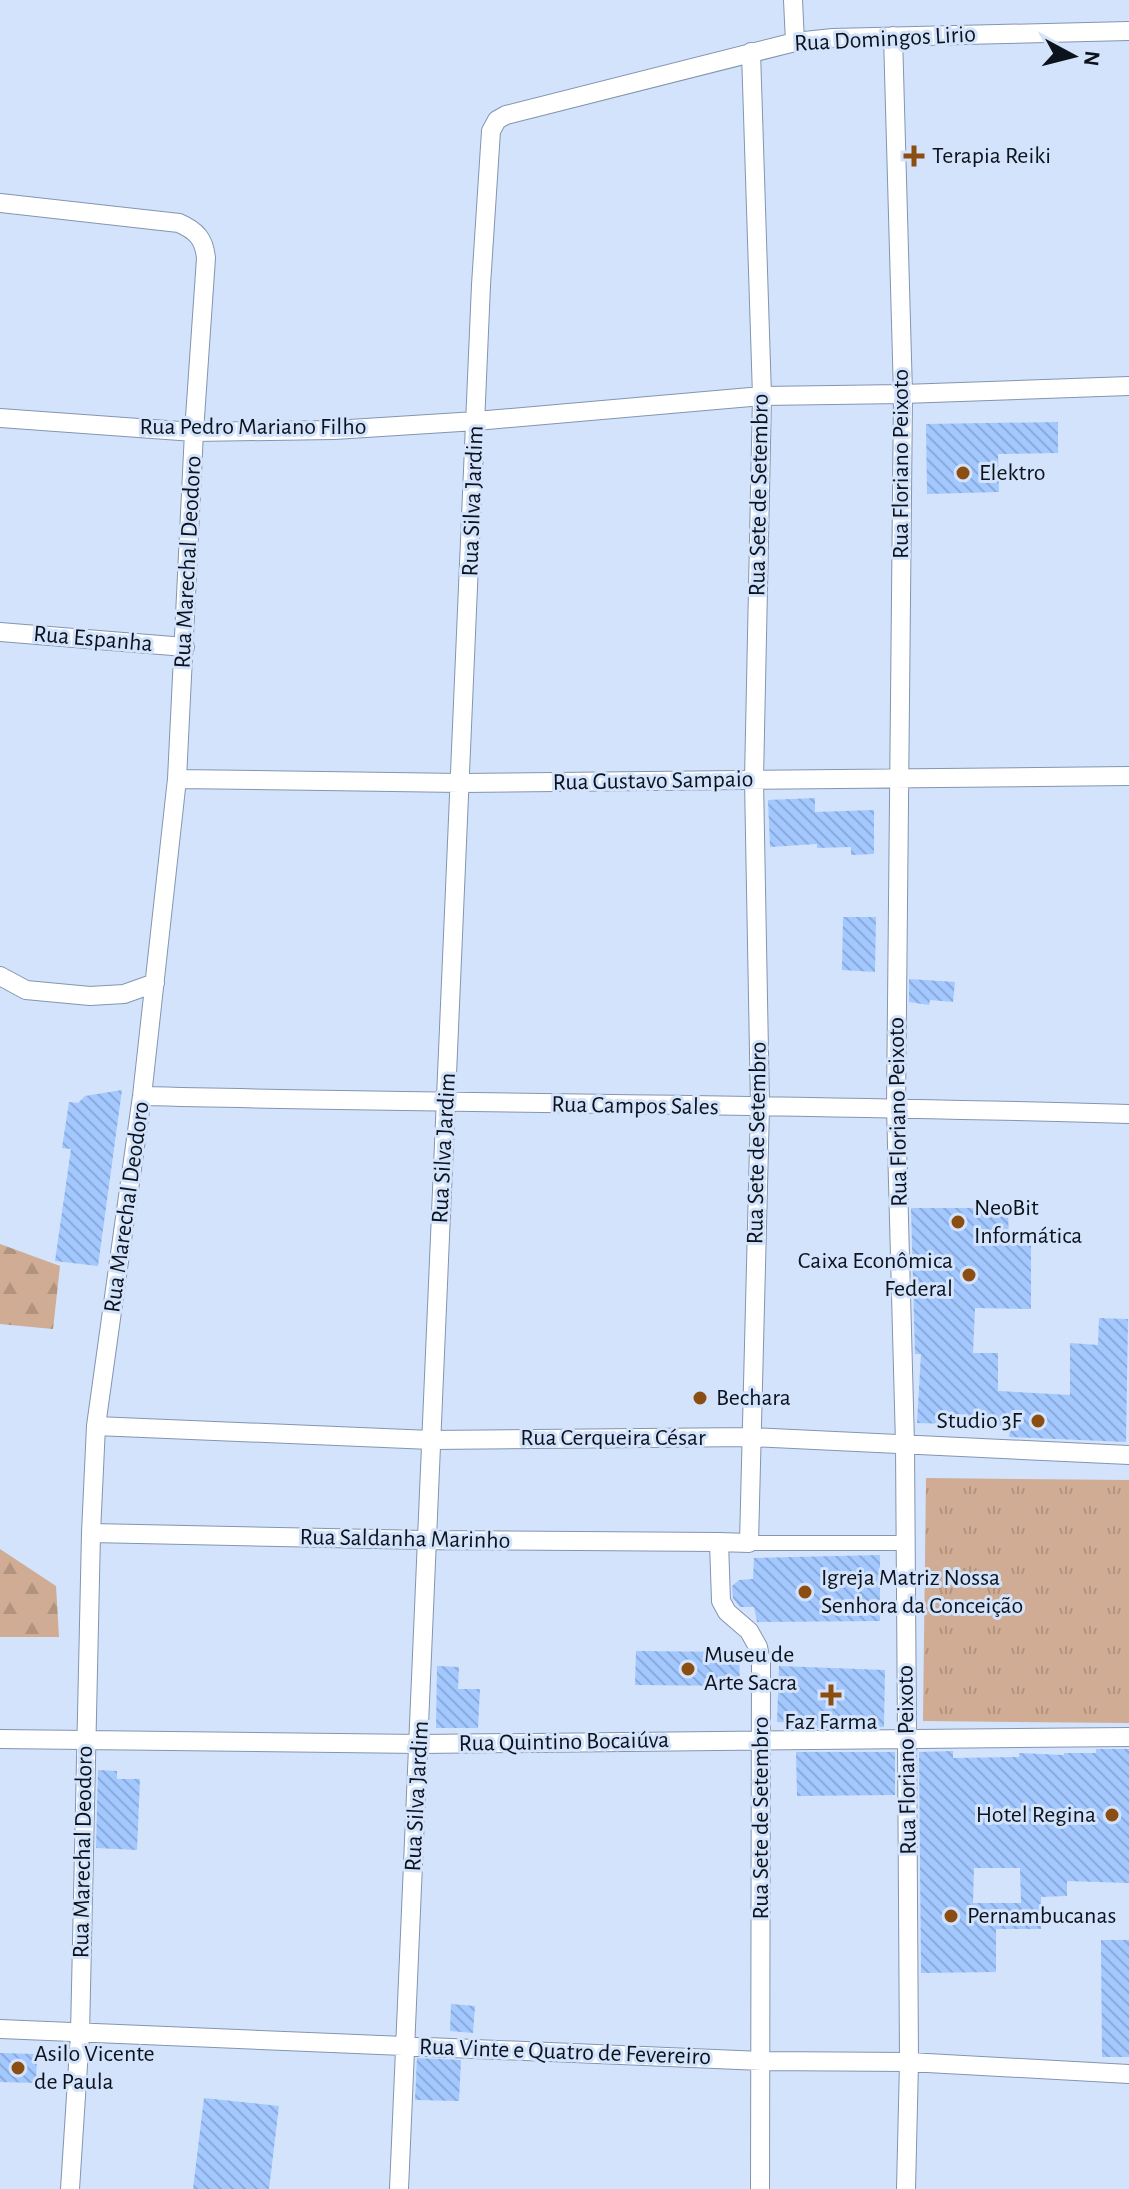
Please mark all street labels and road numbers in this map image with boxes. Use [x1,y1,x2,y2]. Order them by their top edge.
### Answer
street label: Rua Domingos Lirio [793,22,977,56]
street label: Rua Floriano Peixoto [889,369,913,559]
street label: Rua Sete de Setembro [745,393,773,597]
street label: Rua Pedro Mariano Filho [139,415,367,439]
street label: Rua Silva Jardim [458,425,488,577]
street label: Rua Marechal Deodoro [170,455,206,669]
street label: Rua Espanha [32,622,154,656]
street label: Rua Gustavo Sampaio [552,767,754,795]
street label: Rua Floriano Peixoto [884,1017,912,1207]
street label: Rua Sete de Setembro [743,1041,771,1245]
street label: Rua Silva Jardim [428,1072,460,1224]
street label: Rua Campos Sales [551,1093,719,1119]
street label: Rua Marechal Deodoro [100,1100,154,1314]
street label: Rua Cerqueira César [520,1426,706,1450]
street label: Rua Saldanha Marinho [299,1525,511,1553]
street label: Rua Floriano Peixoto [893,1665,921,1855]
street label: Rua Sete de Setembro [749,1717,773,1919]
street label: Rua Silva Jardim [401,1720,433,1872]
street label: Rua Quintino Bocaiúva [459,1728,669,1756]
street label: Rua Marechal Deodoro [69,1745,97,1959]
street label: Rua Vinte e Quatro de Fevereiro [419,2035,711,2069]

